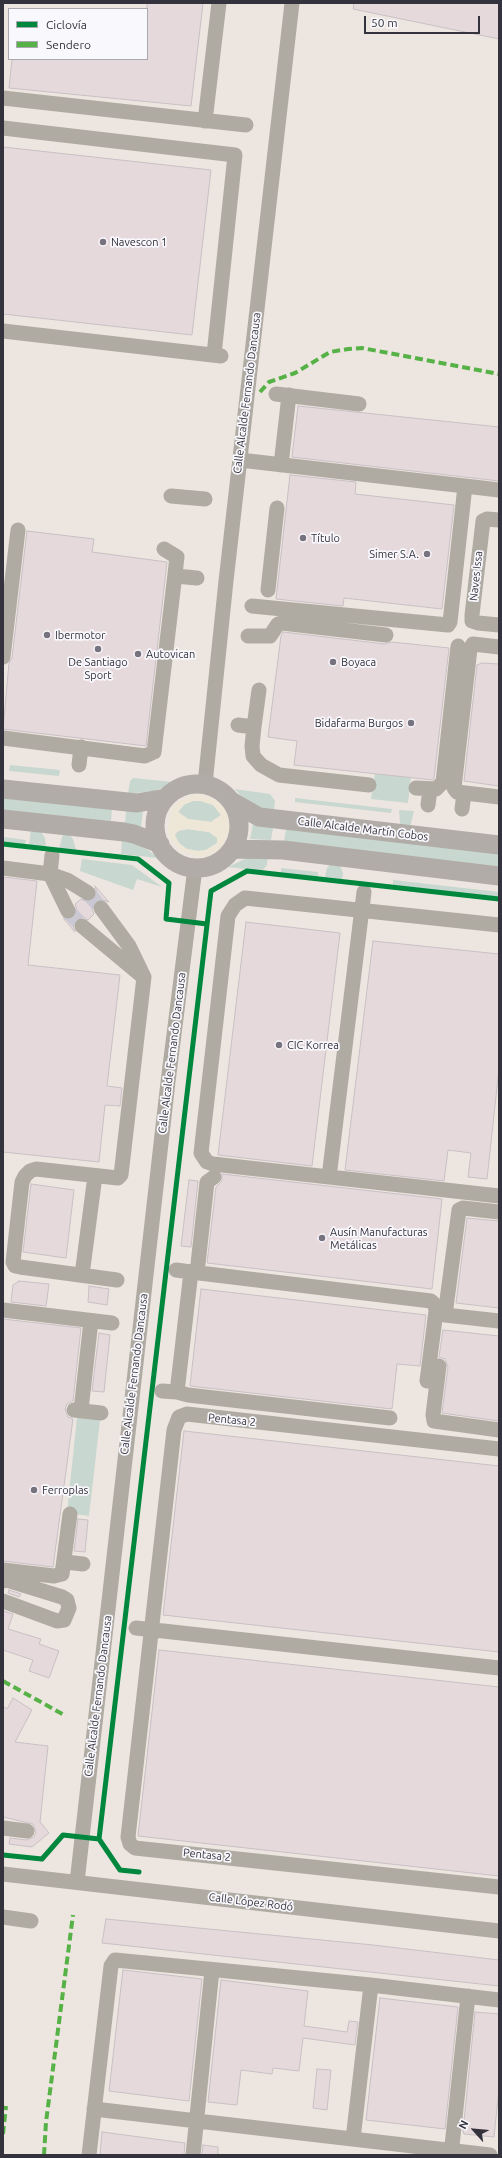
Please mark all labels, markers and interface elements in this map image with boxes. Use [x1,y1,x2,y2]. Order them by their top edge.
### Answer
legend [8,8,148,60]
scale bar [366,8,482,34]
text: 50 m [371,16,398,29]
text: Ciclovía [46,18,87,31]
text: Sendero [46,38,91,51]
place label: Navescon 1 [111,235,167,249]
marker: Navescon 1 [98,237,108,247]
street label: Calle Alcalde Fernando Dancausa [231,312,263,474]
place label: Título [311,531,340,545]
marker: Título [298,533,308,543]
place label: Simer S.A. [369,547,419,561]
marker: Simer S.A. [422,549,432,559]
street label: Naves Issa [467,550,485,602]
place label: Ibermotor [55,628,105,642]
marker: Ibermotor [42,630,52,640]
marker: De Santiago Sport [93,644,103,654]
place label: Autovican [146,647,195,661]
marker: Autovican [133,649,143,659]
place label: De Santiago Sport [68,655,128,681]
place label: Boyaca [341,655,376,669]
marker: Boyaca [328,657,338,667]
place label: Bidafarma Burgos [315,716,403,730]
marker: Bidafarma Burgos [406,718,416,728]
street label: Calle Alcalde Martín Cobos [297,814,429,844]
street label: Calle Alcalde Fernando Dancausa [156,972,188,1134]
place label: CIC Korrea [287,1038,339,1052]
marker: CIC Korrea [274,1040,284,1050]
place label: Ausín Manufacturas Metálicas [330,1225,428,1251]
marker: Ausín Manufacturas Metálicas [317,1233,327,1243]
street label: Calle Alcalde Fernando Dancausa [118,1293,150,1455]
street label: Pentasa 2 [208,1411,256,1429]
place label: Ferroplas [42,1483,88,1497]
marker: Ferroplas [29,1485,39,1495]
street label: Calle Alcalde Fernando Dancausa [82,1615,114,1777]
street label: Pentasa 2 [183,1846,231,1864]
street label: Calle López Rodó [208,1890,294,1914]
north arrow [454,2110,494,2150]
text: N [456,2118,471,2131]

